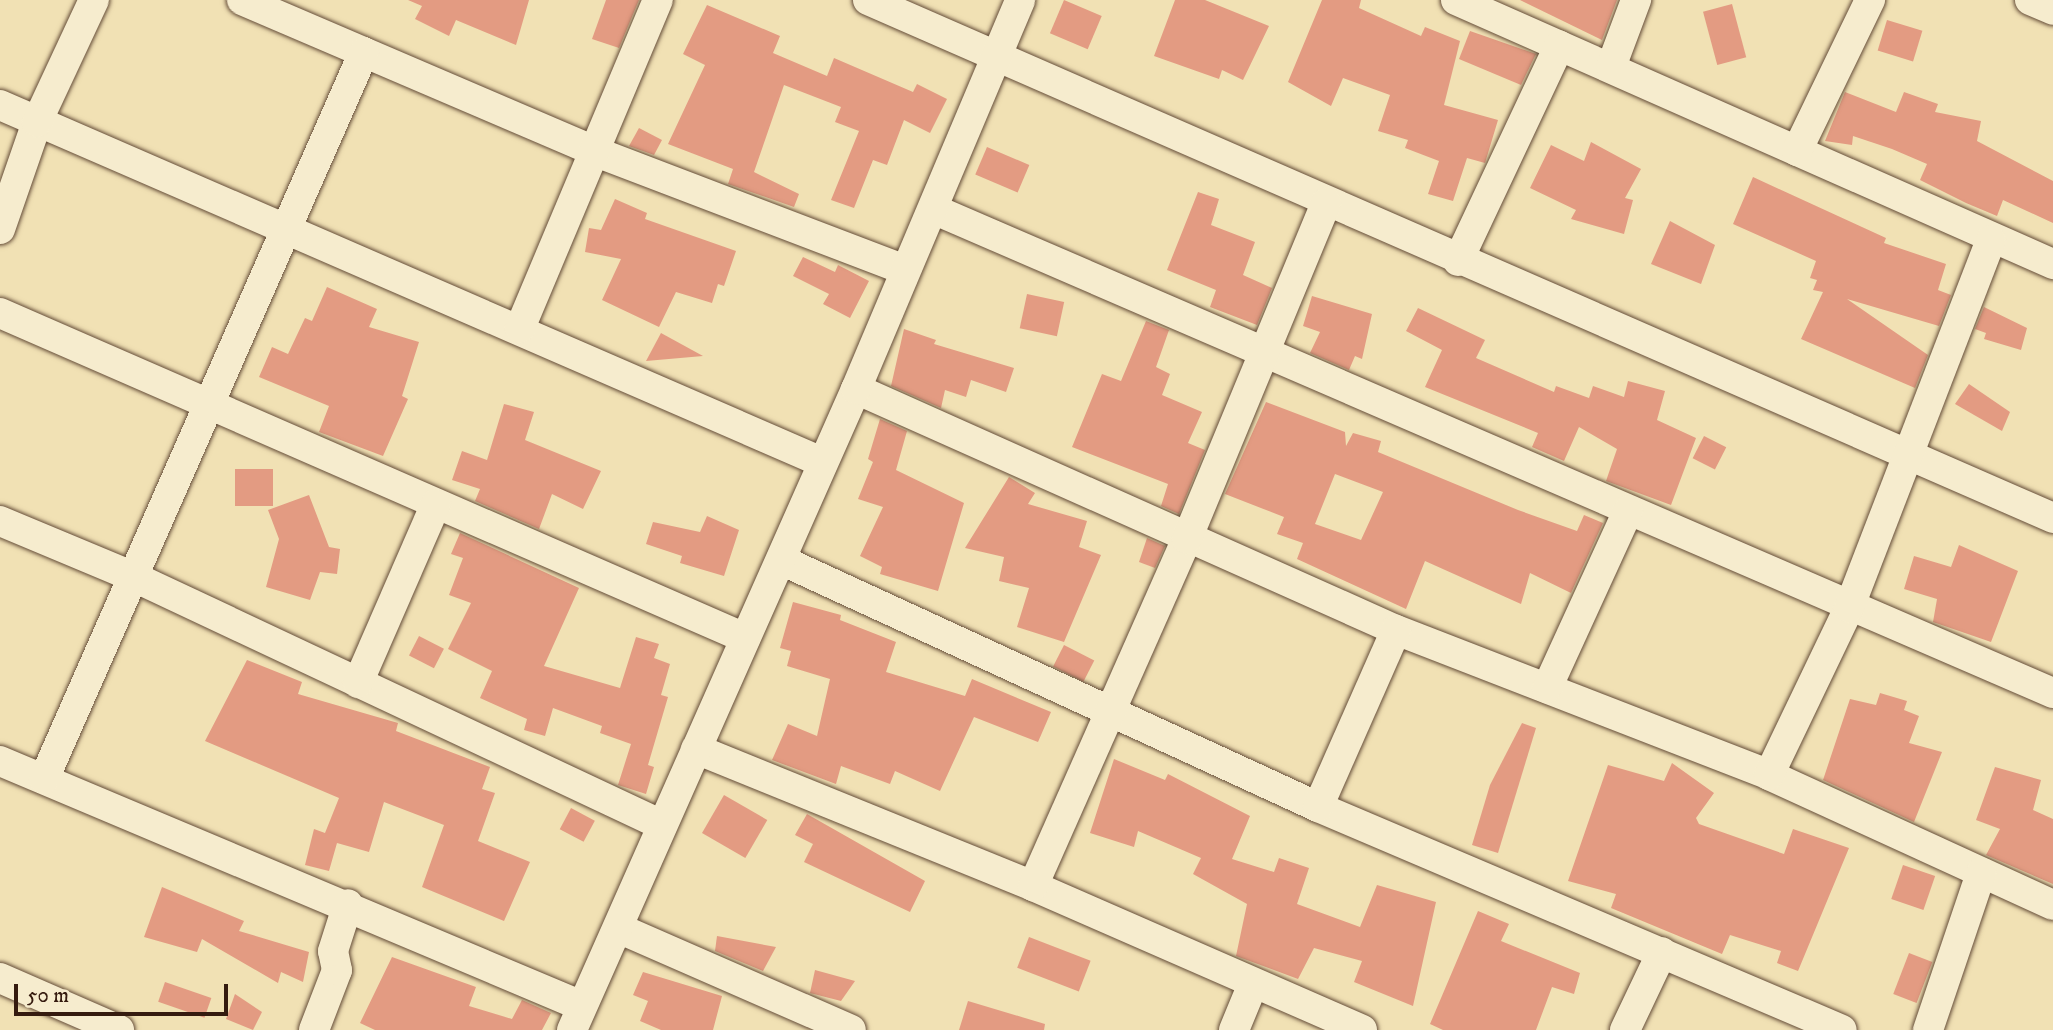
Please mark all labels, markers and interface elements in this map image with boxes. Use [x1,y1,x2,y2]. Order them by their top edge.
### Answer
scale bar [18,970,231,1014]
text: 50 m [27,983,69,1009]

